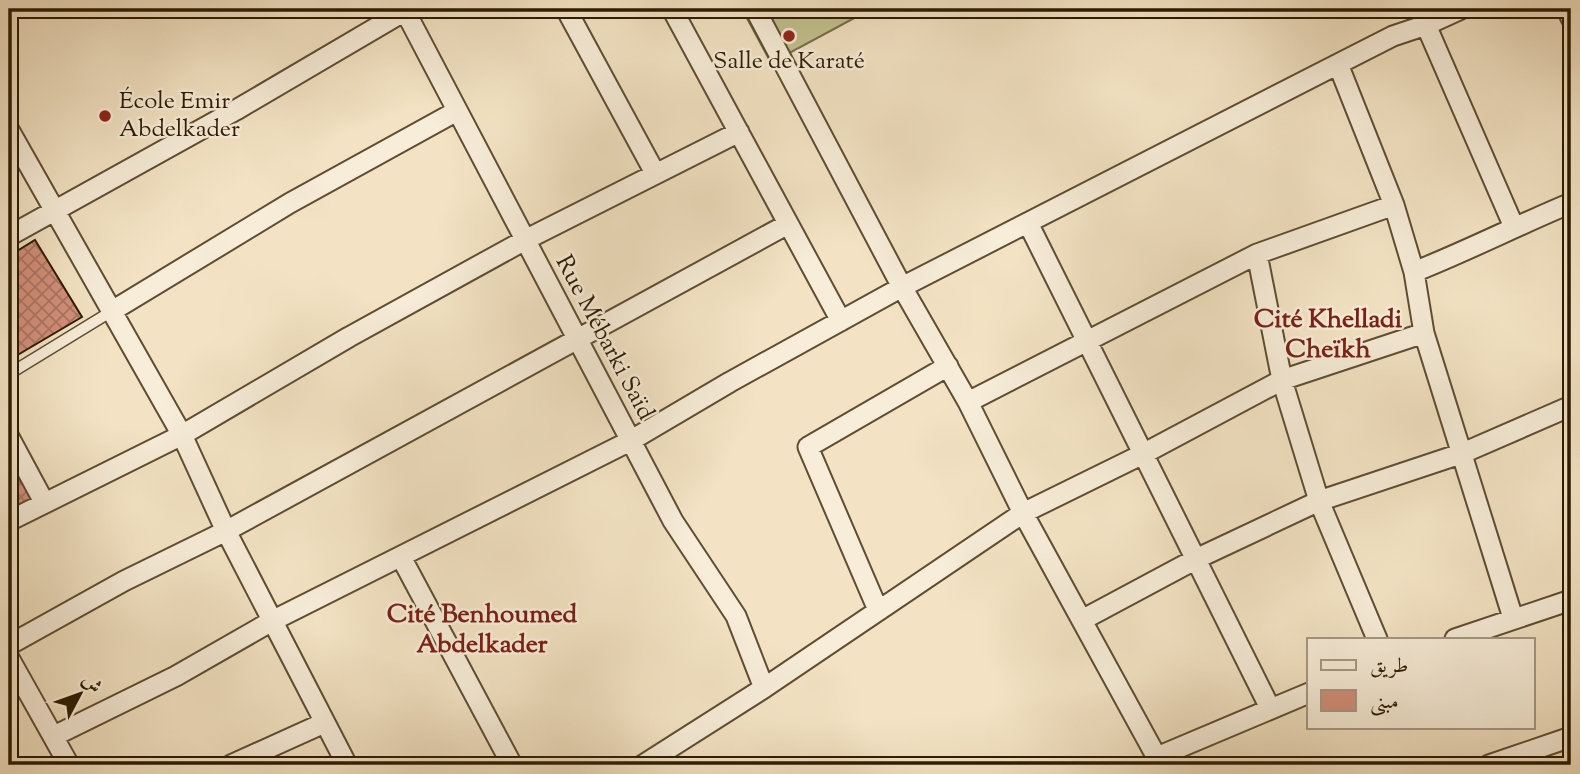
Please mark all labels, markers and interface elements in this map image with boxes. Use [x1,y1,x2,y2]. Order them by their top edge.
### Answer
marker: Salle de Karaté [781,28,797,44]
place label: Salle de Karaté [713,45,865,79]
place label: École Emir Abdelkader [119,85,240,147]
marker: École Emir Abdelkader [97,108,113,124]
street label: Rue Mébarki Saïd [546,249,662,427]
district label: Cité Khelladi Cheïkh [1254,302,1403,369]
district label: Cité Benhoumed Abdelkader [387,597,578,664]
legend [1307,638,1534,728]
text: طريق [1370,652,1408,682]
north arrow [46,658,116,728]
text: ش [75,669,107,700]
text: مبنى [1370,688,1399,718]

